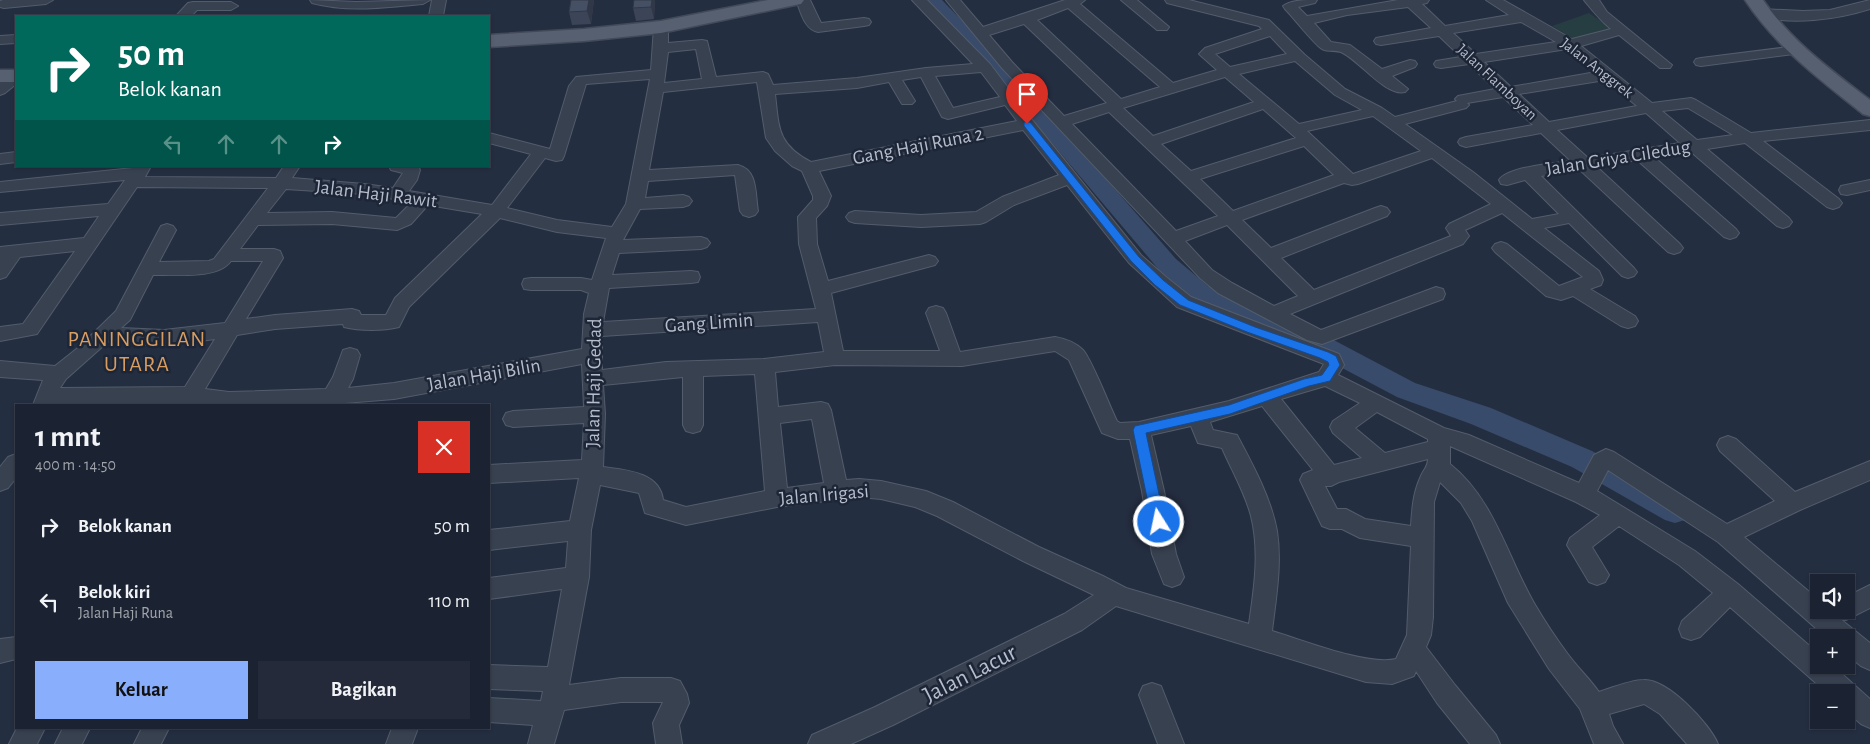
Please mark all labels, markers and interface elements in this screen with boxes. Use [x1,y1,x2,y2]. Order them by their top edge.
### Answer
icon: right [35,35,100,100]
street label: Jalan Anggrek [1558,35,1637,101]
text: 50 m [118,37,185,72]
street label: Jalan Flamboyan [1453,41,1540,124]
pin [1006,73,1048,124]
text: Belok kanan [118,78,222,100]
icon: arrive [1013,80,1041,108]
street label: Gang Haji Runa 2 [851,124,985,168]
icon: left [159,130,187,158]
icon: ahead [212,130,240,158]
icon: ahead [265,130,293,158]
icon: right [318,130,346,158]
street label: Jalan Griya Ciledug [1544,137,1692,179]
street label: Jalan Haji Rawit [314,177,439,211]
street label: Gang Limin [664,310,754,336]
street label: Jalan Haji Gedad [583,318,605,448]
district label: PANINGGILAN UTARA [68,328,206,375]
street label: Jalan Haji Bilin [426,355,542,395]
button: close [418,421,470,473]
text: 1 mnt [35,422,100,452]
text: 400 m · 14:50 [35,457,116,473]
street label: Jalan Irigasi [778,481,870,509]
position arrow [1132,495,1184,547]
icon: right [35,513,63,541]
text: Belok kanan [78,517,172,536]
text: 50 m [434,517,470,536]
map controls [1810,574,1855,729]
button: sound [1810,574,1855,619]
text: Belok kiri [78,583,150,602]
icon: left [35,588,63,616]
text: 110 m [429,592,470,611]
text: Jalan Haji Runa [78,605,173,621]
button: + [1810,629,1855,674]
street label: Jalan Lacur [919,640,1021,708]
button: Keluar [35,661,248,719]
button: Bagikan [258,661,470,719]
button: − [1810,684,1855,729]

